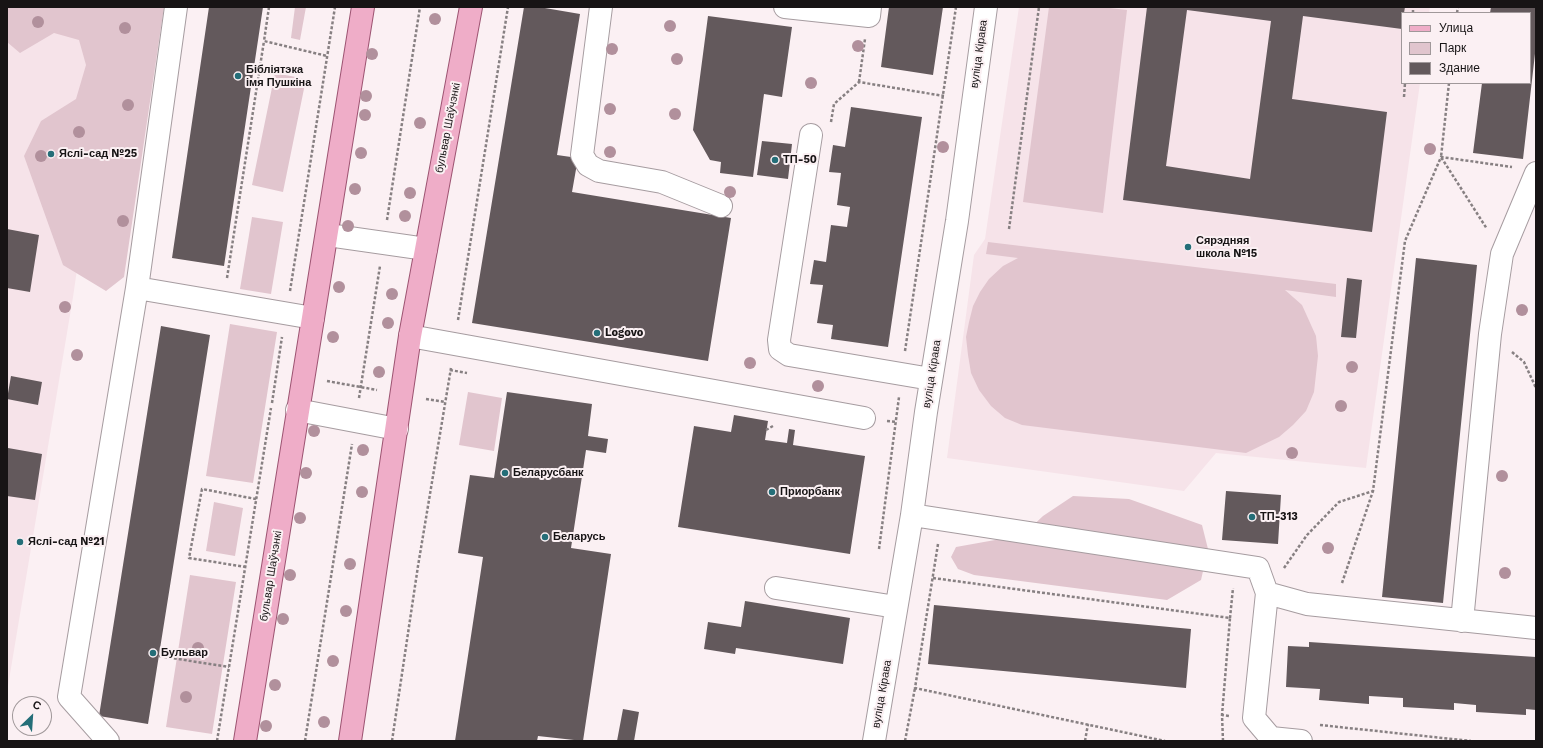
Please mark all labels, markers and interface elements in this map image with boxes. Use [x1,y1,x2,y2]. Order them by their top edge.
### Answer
legend [1401,12,1531,84]
street label: вуліца Кірава [968,19,990,89]
text: Улица [1439,21,1473,35]
text: Парк [1439,41,1466,55]
text: Здание [1439,61,1480,75]
place label: Бібліятэка імя Пушкіна [246,63,311,89]
marker: Бібліятэка імя Пушкіна [233,71,243,81]
street label: бульвар Шаўчэнкі [433,82,463,174]
place label: Яслі-сад №25 [59,147,137,161]
marker: Яслі-сад №25 [46,149,56,159]
place label: ТП-50 [783,153,817,167]
marker: ТП-50 [770,155,780,165]
place label: Сярэдняя школа №15 [1196,234,1257,260]
marker: Сярэдняя школа №15 [1183,242,1193,252]
place label: Logovo [605,326,643,340]
marker: Logovo [592,328,602,338]
street label: вуліца Кірава [920,339,944,409]
place label: Беларусбанк [513,466,584,480]
marker: Беларусбанк [500,468,510,478]
place label: Приорбанк [780,485,840,499]
marker: Приорбанк [767,487,777,497]
place label: ТП-313 [1260,510,1298,524]
marker: ТП-313 [1247,512,1257,522]
street label: бульвар Шаўчэнкі [257,530,285,622]
place label: Беларусь [553,530,605,544]
marker: Беларусь [540,532,550,542]
place label: Яслі-сад №21 [28,535,104,549]
marker: Яслі-сад №21 [15,537,25,547]
place label: Бульвар [161,646,208,660]
marker: Бульвар [148,648,158,658]
street label: вуліца Кірава [870,659,894,729]
north arrow [12,696,52,736]
text: С [31,698,43,713]

